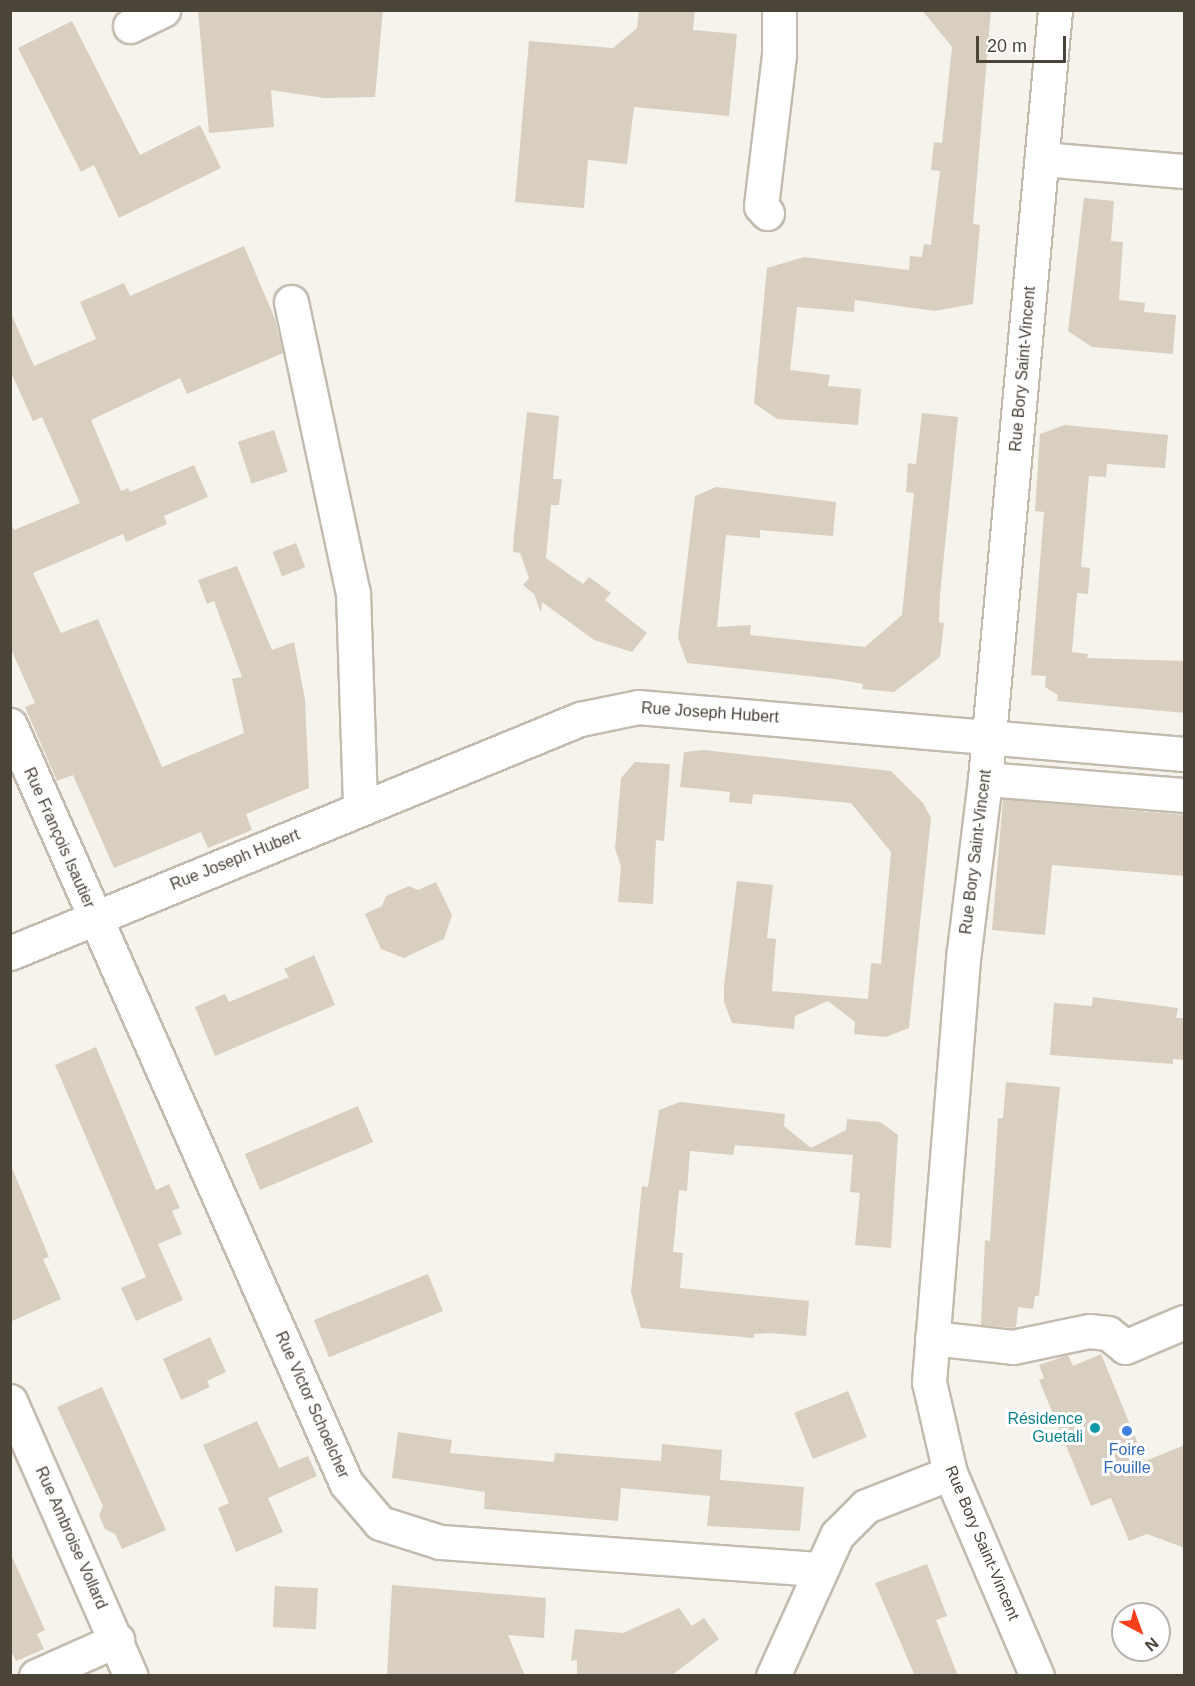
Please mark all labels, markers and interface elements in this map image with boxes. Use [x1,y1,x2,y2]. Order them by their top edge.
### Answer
scale bar [979,24,1069,62]
text: 20 m [987,36,1027,56]
street label: Rue Bory Saint-Vincent [1006,285,1040,453]
street label: Rue Joseph Hubert [641,699,779,727]
street label: Rue François Isautier [19,765,99,911]
street label: Rue Bory Saint-Vincent [956,768,996,936]
street label: Rue Joseph Hubert [167,825,303,895]
street label: Rue Victor Schoelcher [271,1329,353,1481]
place label: Résidence Guetali [1007,1409,1083,1447]
marker: Résidence Guetali [1088,1421,1102,1435]
marker: Foire Fouille [1120,1424,1134,1438]
place label: Foire Fouille [1103,1440,1151,1478]
street label: Rue Ambroise Vollard [31,1463,111,1613]
street label: Rue Bory Saint-Vincent [941,1463,1023,1623]
north arrow [1111,1602,1171,1662]
text: N [1142,1634,1162,1655]

